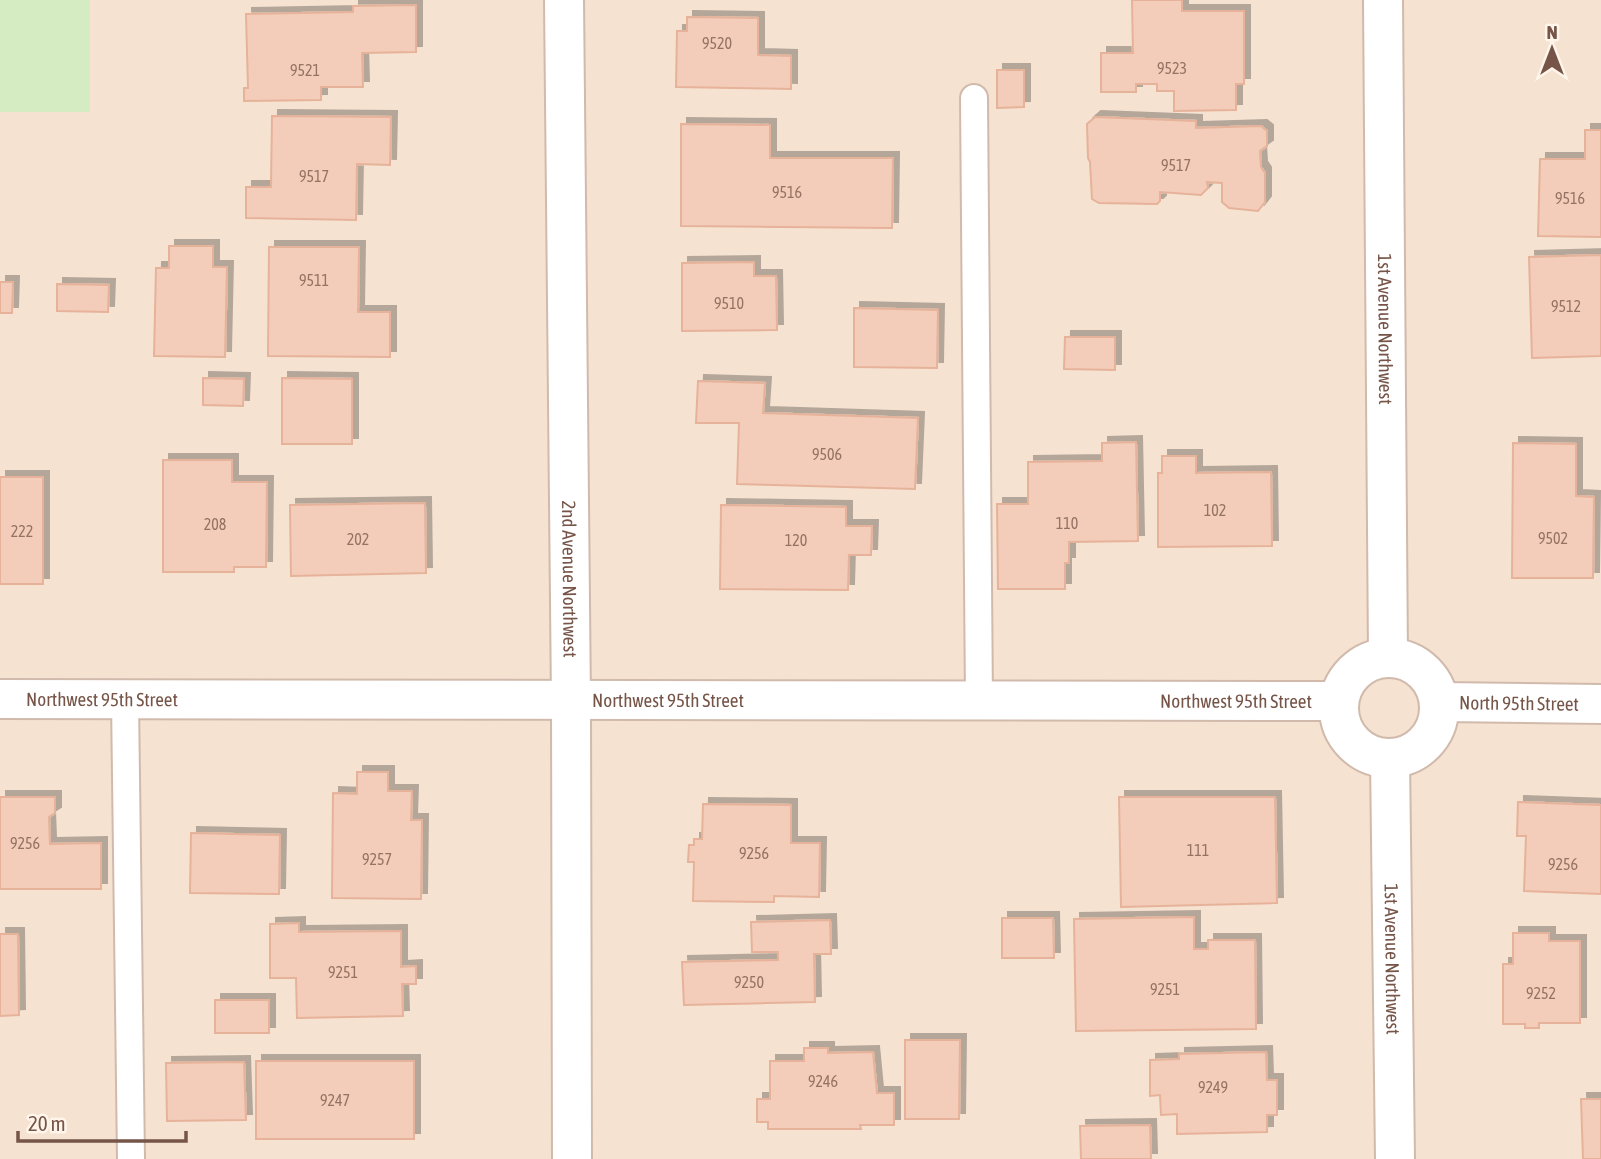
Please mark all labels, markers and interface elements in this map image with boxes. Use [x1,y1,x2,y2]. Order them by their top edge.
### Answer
north arrow [1517,14,1587,84]
text: N [1546,21,1558,43]
house number: 9520 [702,34,732,52]
house number: 9523 [1157,59,1187,77]
house number: 9521 [290,61,320,79]
house number: 9517 [1161,156,1191,174]
house number: 9517 [299,167,329,185]
house number: 9516 [772,183,802,201]
house number: 9516 [1555,189,1585,207]
street label: 1st Avenue Northwest [1374,253,1397,405]
house number: 9511 [299,271,329,289]
house number: 9510 [714,294,744,312]
house number: 9512 [1551,297,1581,315]
house number: 9506 [812,445,842,463]
street label: 2nd Avenue Northwest [558,500,582,658]
house number: 102 [1204,501,1226,519]
house number: 110 [1056,514,1078,532]
house number: 208 [204,515,226,533]
house number: 222 [11,522,33,540]
house number: 9502 [1538,529,1568,547]
house number: 202 [347,530,369,548]
house number: 120 [785,531,807,549]
street label: Northwest 95th Street [26,688,178,710]
street label: Northwest 95th Street [592,689,744,711]
street label: Northwest 95th Street [1160,690,1312,712]
street label: North 95th Street [1459,691,1579,715]
house number: 9256 [10,834,40,852]
house number: 111 [1187,841,1209,859]
house number: 9256 [739,844,769,862]
house number: 9257 [362,850,392,868]
house number: 9256 [1548,855,1578,873]
street label: 1st Avenue Northwest [1381,883,1404,1035]
house number: 9251 [328,963,358,981]
house number: 9250 [734,973,764,991]
house number: 9251 [1150,980,1180,998]
house number: 9252 [1526,984,1556,1002]
house number: 9246 [808,1072,838,1090]
house number: 9249 [1198,1078,1228,1096]
house number: 9247 [320,1091,350,1109]
scale bar [18,1100,186,1144]
text: 20 m [28,1111,66,1135]

